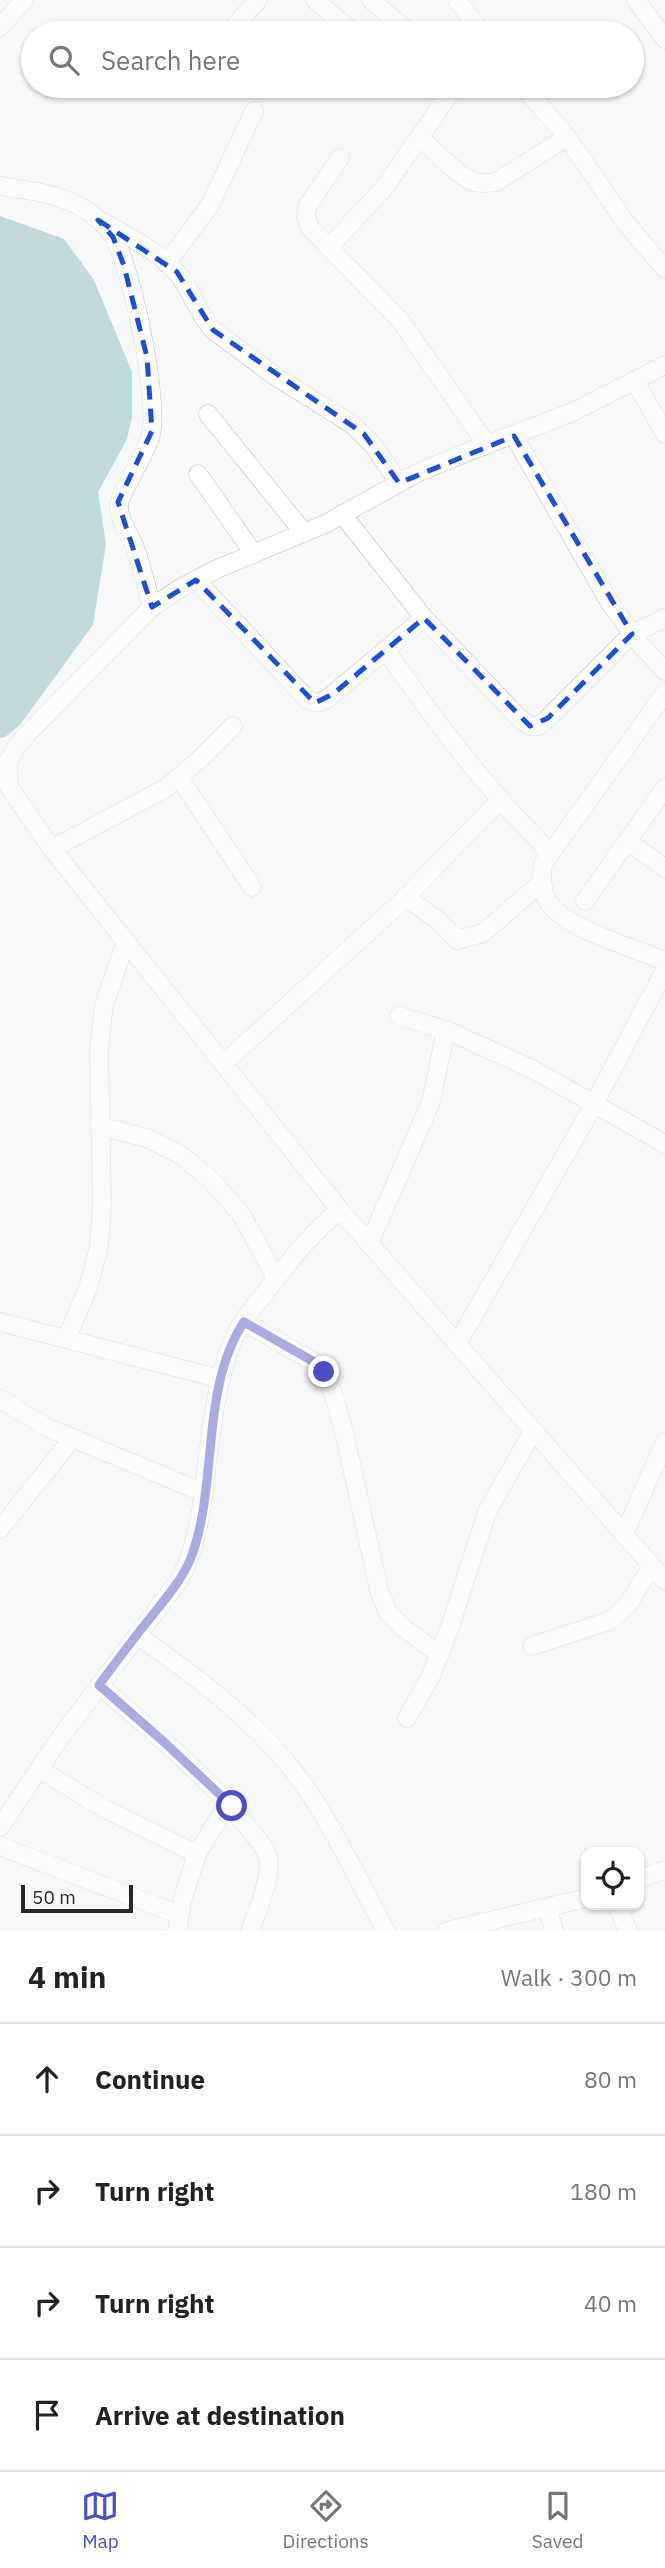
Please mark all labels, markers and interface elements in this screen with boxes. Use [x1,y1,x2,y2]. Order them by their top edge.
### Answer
search box [21,21,644,98]
icon: search [45,41,83,79]
text: Search here [101,43,240,77]
route end [308,1356,339,1387]
route start [216,1790,247,1821]
map controls [581,1847,644,1910]
button: locate [581,1847,644,1910]
scale bar [21,1882,133,1914]
text: 50 m [32,1885,76,1909]
text: 4 min [28,1957,106,1996]
text: Walk · 300 m [501,1962,637,1992]
icon: ahead [28,2060,66,2098]
text: Continue [95,2062,205,2096]
text: 80 m [584,2064,637,2094]
icon: right [28,2172,66,2210]
text: Turn right [95,2174,214,2208]
text: 180 m [570,2176,637,2206]
icon: right [28,2284,66,2322]
text: Turn right [95,2286,214,2320]
text: 40 m [584,2288,637,2318]
icon: arrive [28,2396,66,2434]
text: Arrive at destination [95,2398,345,2432]
tab: Map [81,2487,119,2553]
tab: Directions [282,2487,369,2553]
tab: Saved [532,2487,584,2553]

